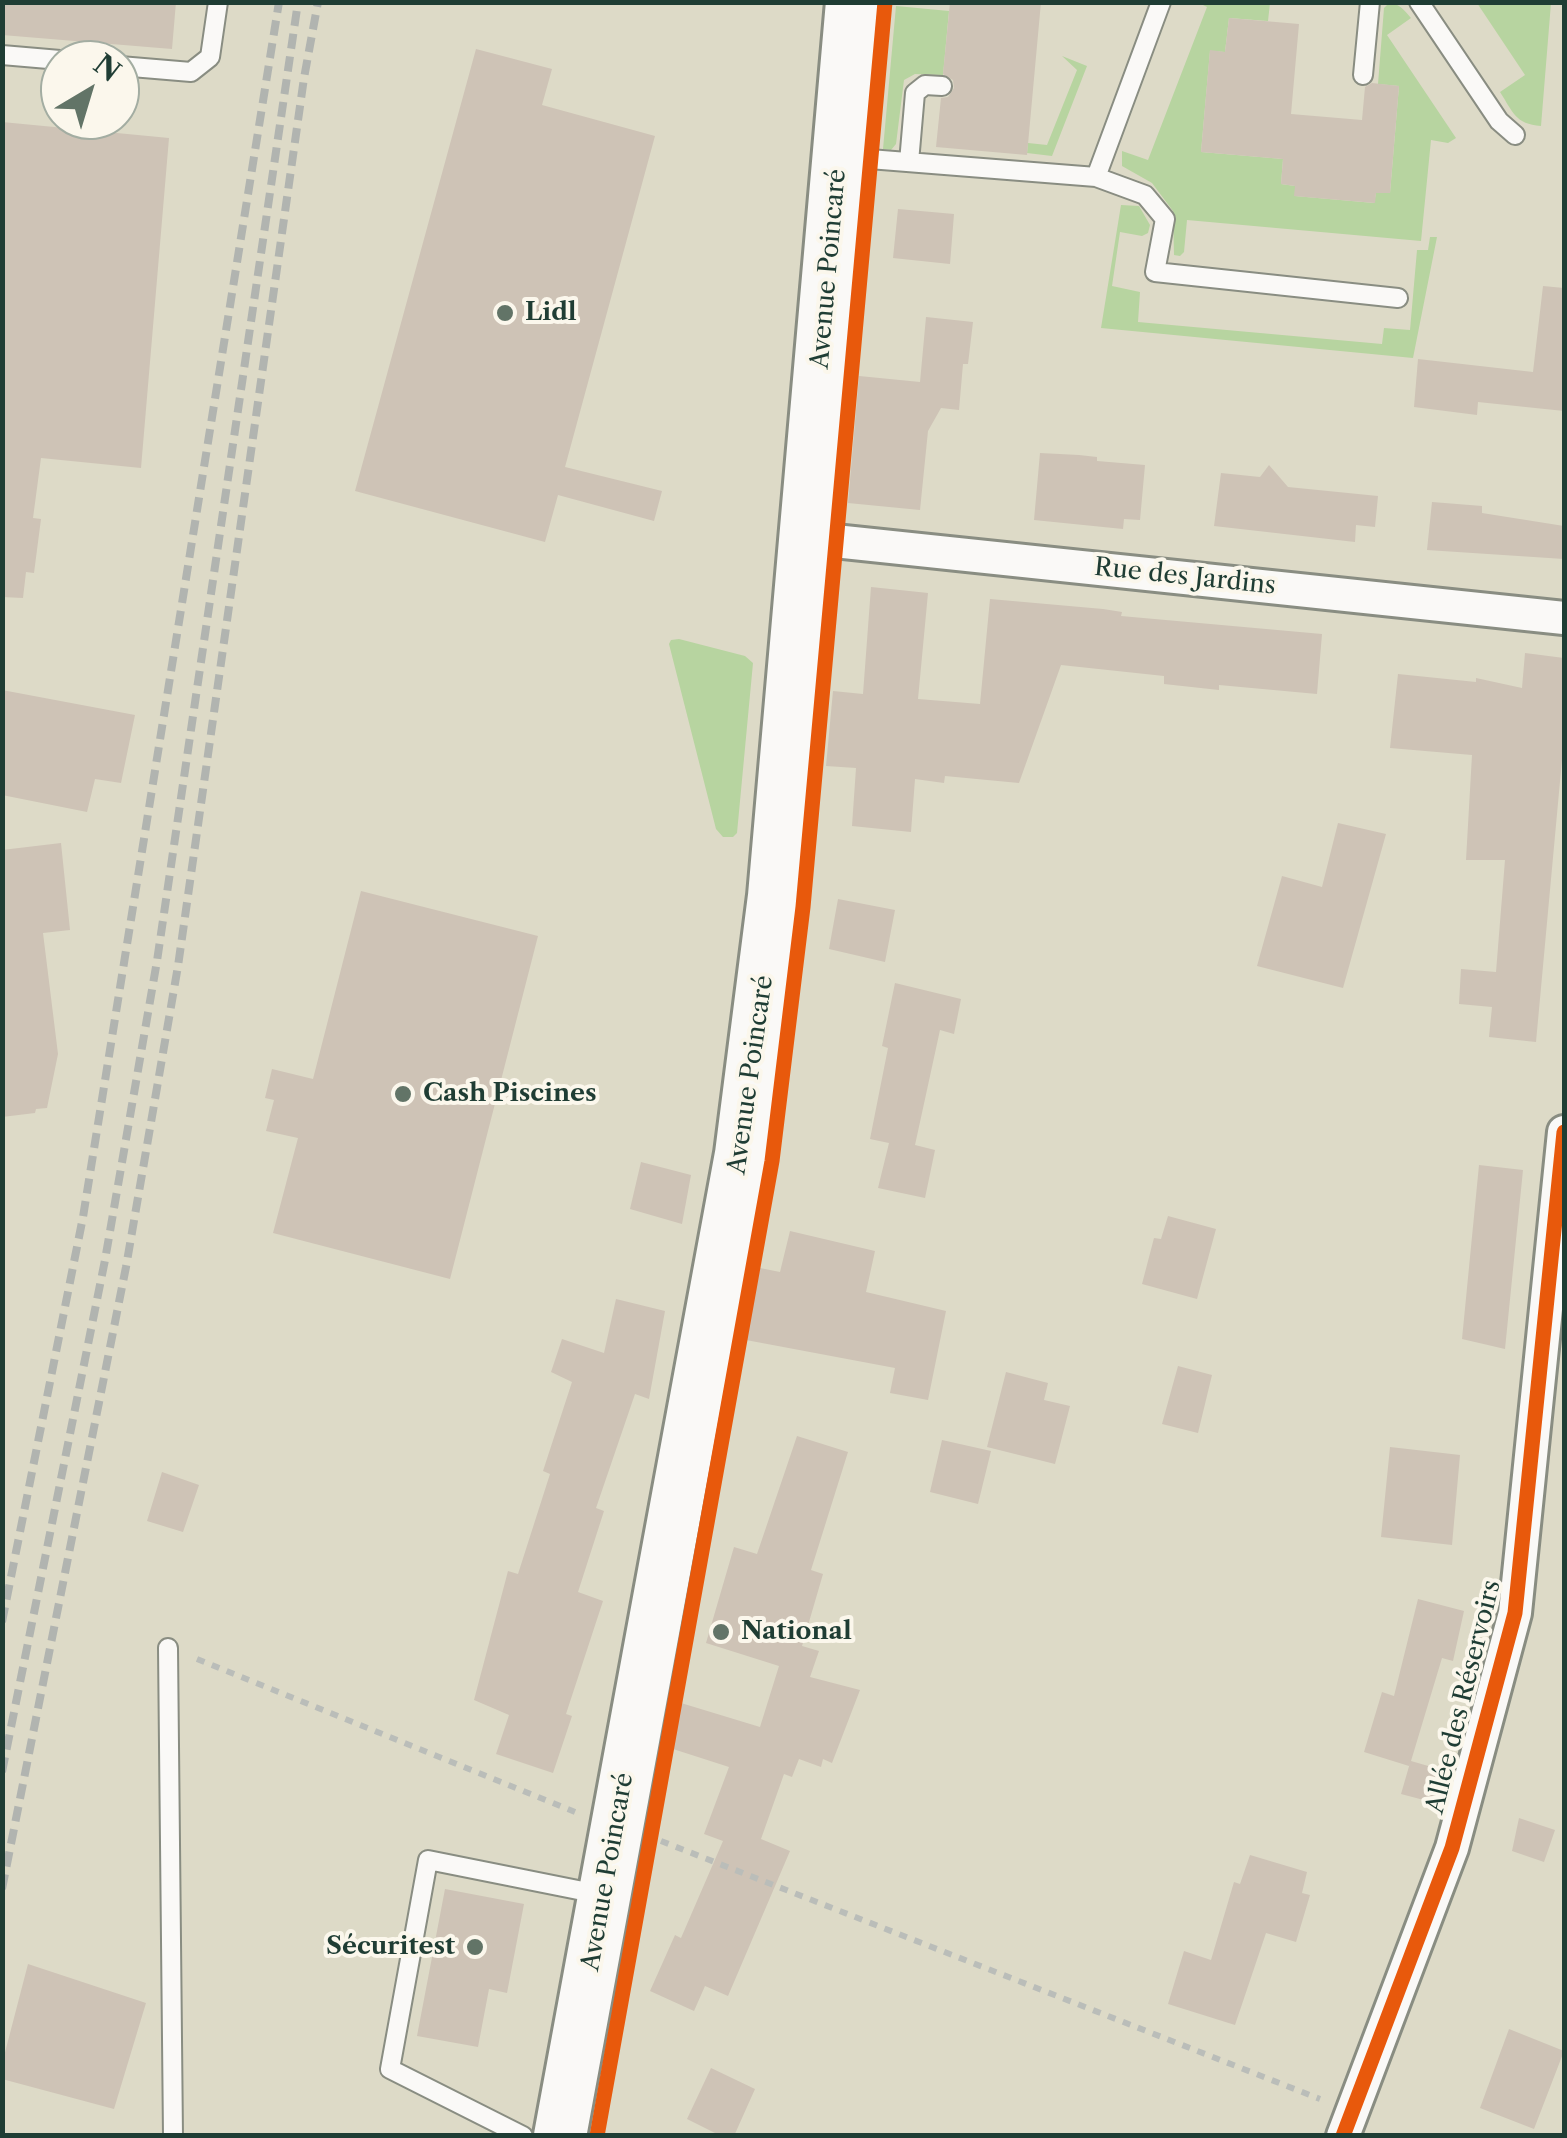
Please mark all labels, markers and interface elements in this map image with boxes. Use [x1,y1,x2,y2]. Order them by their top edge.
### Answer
north arrow [40,40,140,140]
text: N [87,47,127,89]
street label: Avenue Poincaré [805,168,853,370]
place label: Lidl [525,298,577,328]
marker: Lidl [494,302,516,324]
street label: Rue des Jardins [1093,553,1277,601]
street label: Avenue Poincaré [722,974,780,1176]
place label: Cash Piscines [423,1079,597,1109]
marker: Cash Piscines [392,1083,414,1105]
street label: Allée des Réservoirs [1420,1577,1508,1817]
place label: National [741,1617,852,1647]
marker: National [710,1621,732,1643]
street label: Avenue Poincaré [576,1771,640,1973]
place label: Sécuritest [326,1932,455,1962]
marker: Sécuritest [464,1936,486,1958]

